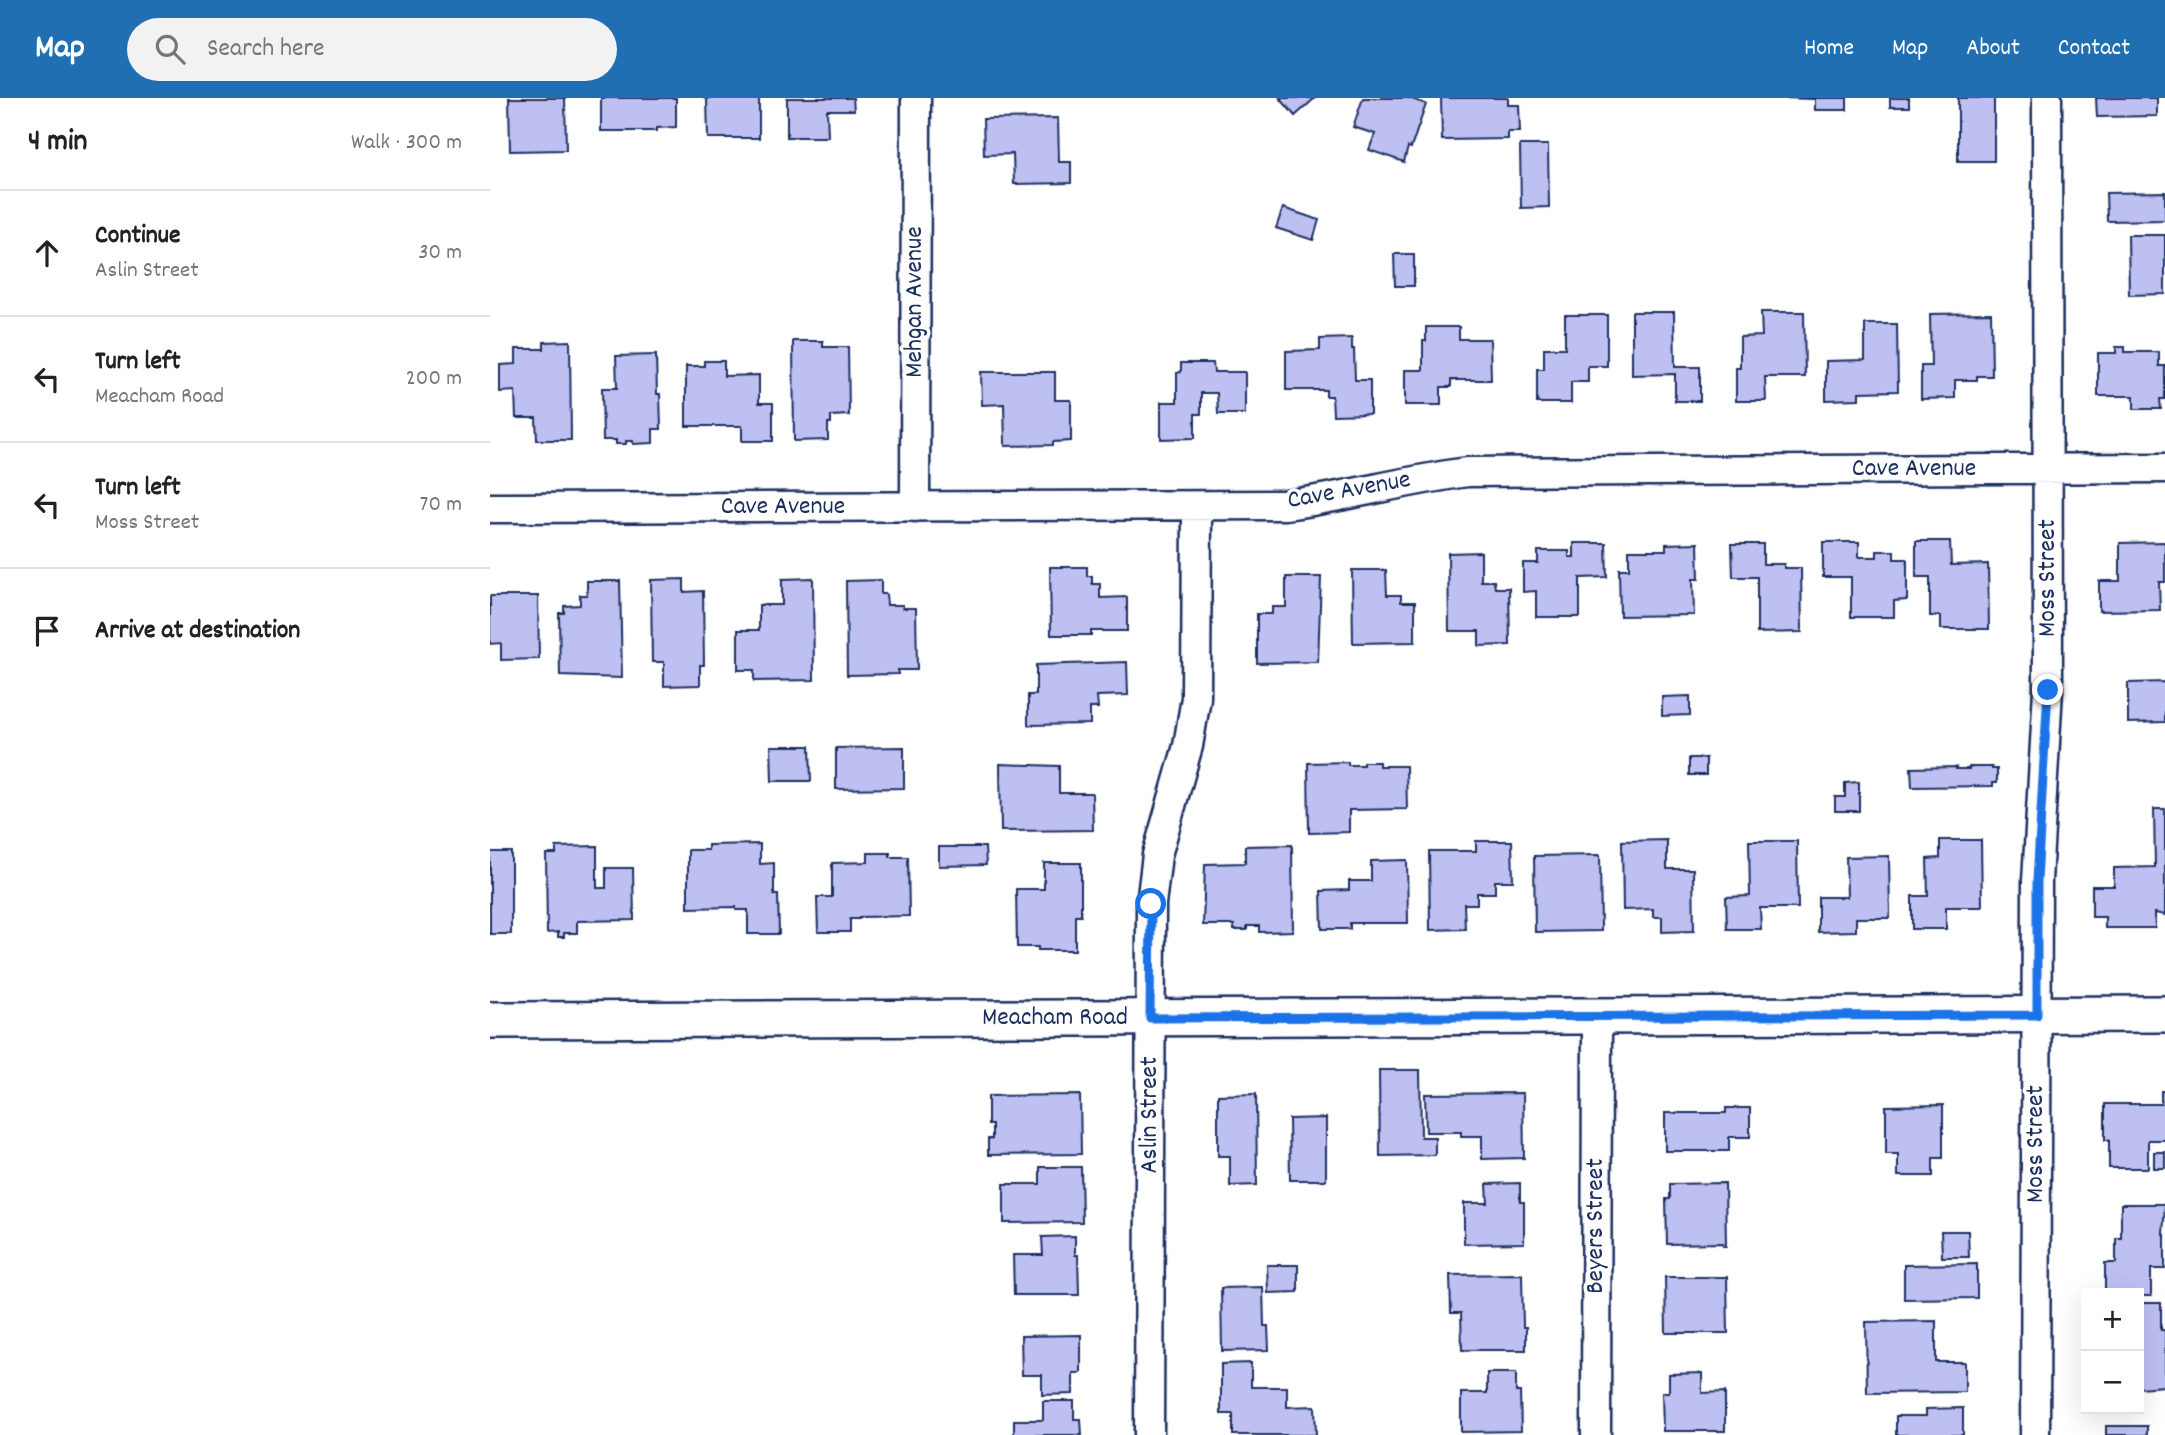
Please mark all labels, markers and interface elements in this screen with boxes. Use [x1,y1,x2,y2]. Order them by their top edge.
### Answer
search box [127,18,617,81]
text: Map [35,26,85,73]
icon: search [151,30,189,68]
text: Search here [207,31,325,68]
text: Home [1804,32,1854,66]
text: Map [1892,32,1928,66]
text: About [1966,32,2020,66]
text: Contact [2058,32,2130,66]
text: 4 min [28,122,87,165]
text: Walk · 300 m [351,127,462,160]
text: Continue [95,218,180,255]
street label: Mehgan Avenue [897,226,934,378]
icon: ahead [28,234,66,272]
text: 30 m [418,237,462,270]
text: Aslin Street [95,255,199,288]
text: Turn left [95,344,181,381]
icon: left [28,360,66,398]
text: 200 m [406,363,462,396]
text: Meacham Road [95,381,224,414]
street label: Cave Avenue [1852,451,1976,488]
street label: Cave Avenue [1285,462,1413,520]
text: Turn left [95,470,181,507]
icon: left [28,486,66,524]
text: 70 m [420,489,462,522]
street label: Cave Avenue [721,489,845,526]
text: Moss Street [95,507,199,540]
street label: Moss Street [2030,519,2067,637]
icon: arrive [28,612,66,650]
text: Arrive at destination [95,613,300,650]
route end [2032,674,2063,705]
route start [1135,888,1166,919]
street label: Meacham Road [982,1000,1128,1037]
street label: Aslin Street [1132,1056,1169,1174]
street label: Moss Street [2018,1085,2055,1203]
street label: Beyers Street [1578,1158,1615,1294]
map controls [2081,1288,2144,1414]
button: + [2081,1288,2144,1351]
button: − [2081,1351,2144,1414]

